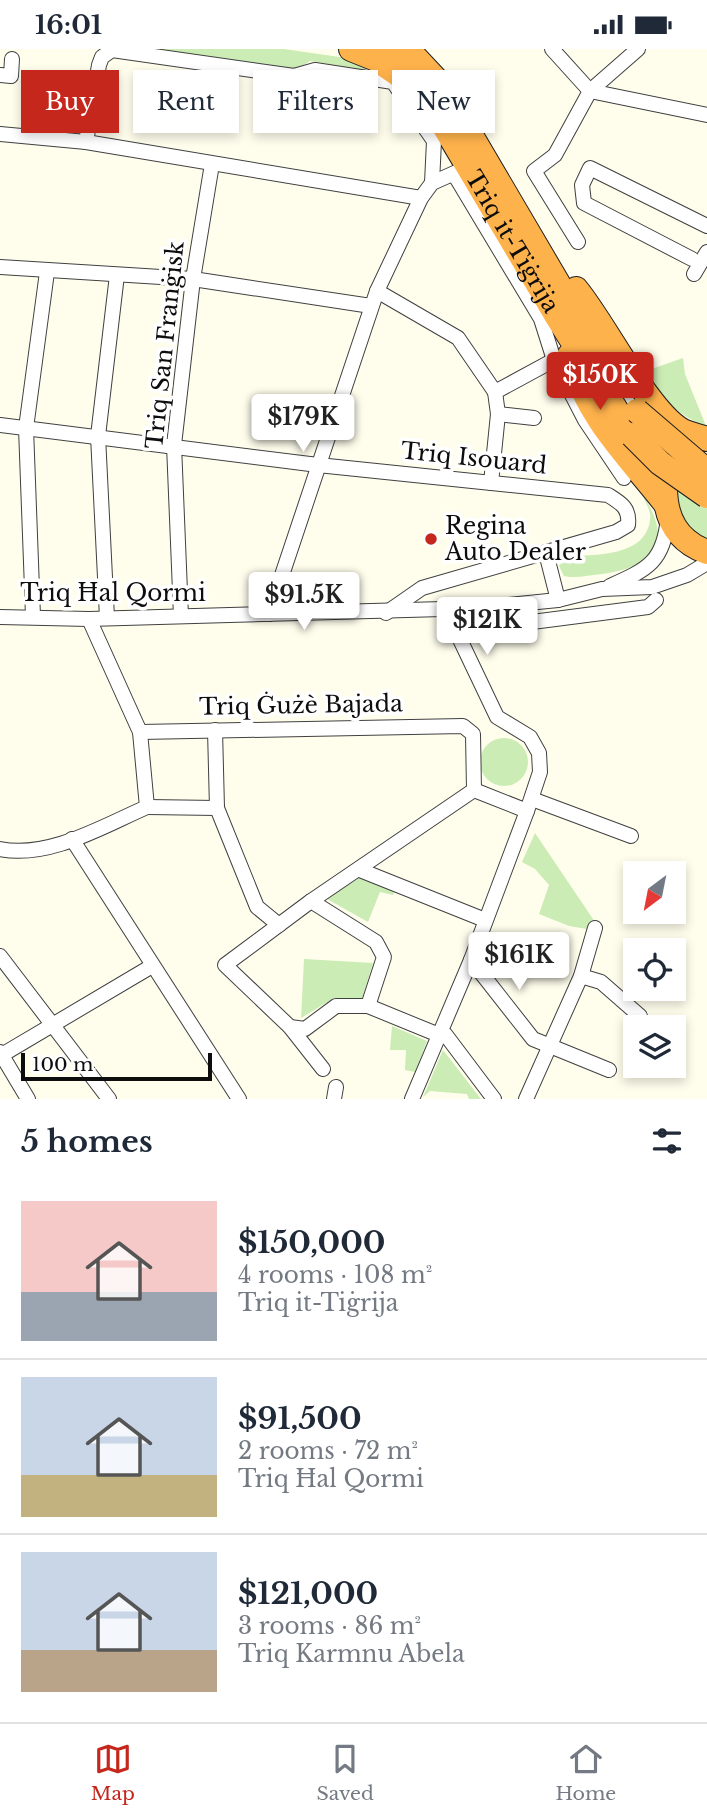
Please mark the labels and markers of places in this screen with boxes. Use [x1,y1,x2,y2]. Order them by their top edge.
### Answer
pin: $150K [551,353,649,412]
pin: $179K [254,395,352,454]
place label: Regina Auto Dealer [444,512,586,566]
marker: Regina Auto Dealer [423,531,439,547]
pin: $91.5K [247,573,361,632]
pin: $121K [438,597,536,657]
pin: $161K [470,933,568,992]

